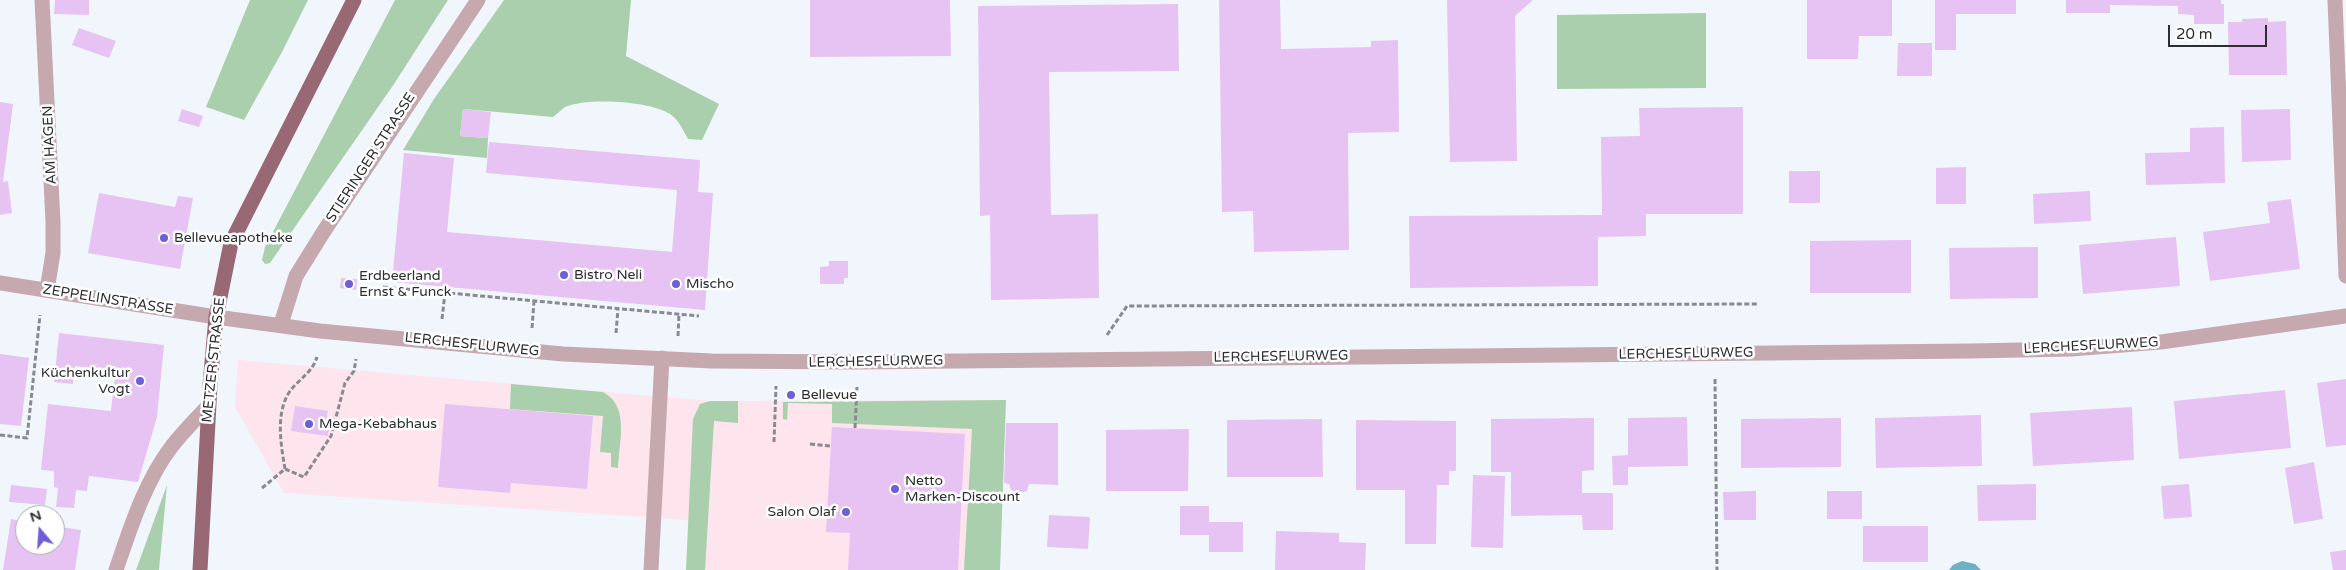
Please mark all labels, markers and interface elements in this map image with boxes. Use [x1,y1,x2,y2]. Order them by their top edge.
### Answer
scale bar [2171,15,2270,47]
text: 20 m [2176,25,2213,43]
street label: STIERINGER STRASSE [323,90,419,226]
street label: AM HAGEN [40,105,60,185]
place label: Bellevueapotheke [174,230,293,246]
marker: Bellevueapotheke [158,232,170,244]
place label: Bistro Neli [574,267,642,283]
place label: Erdbeerland Ernst & Funck [359,268,451,300]
marker: Bistro Neli [558,269,570,281]
place label: Mischo [686,276,734,292]
marker: Erdbeerland Ernst & Funck [343,278,355,290]
marker: Mischo [670,278,682,290]
street label: ZEPPELINSTRASSE [41,281,175,319]
street label: METZER STRASSE [199,297,229,423]
street label: LERCHESFLURWEG [404,330,540,360]
street label: LERCHESFLURWEG [2023,334,2159,358]
street label: LERCHESFLURWEG [1618,344,1754,364]
street label: LERCHESFLURWEG [1213,347,1349,367]
street label: LERCHESFLURWEG [808,352,944,372]
place label: Küchenkultur Vogt [41,365,130,398]
marker: Küchenkultur Vogt [134,375,146,387]
place label: Bellevue [801,387,857,403]
marker: Bellevue [785,389,797,401]
place label: Mega-Kebabhaus [319,416,437,432]
marker: Mega-Kebabhaus [303,418,315,430]
place label: Netto Marken-Discount [905,473,1020,506]
marker: Netto Marken-Discount [889,483,901,495]
place label: Salon Olaf [768,504,836,520]
north arrow [15,505,65,555]
text: N [28,506,43,526]
marker: Salon Olaf [840,506,852,518]

